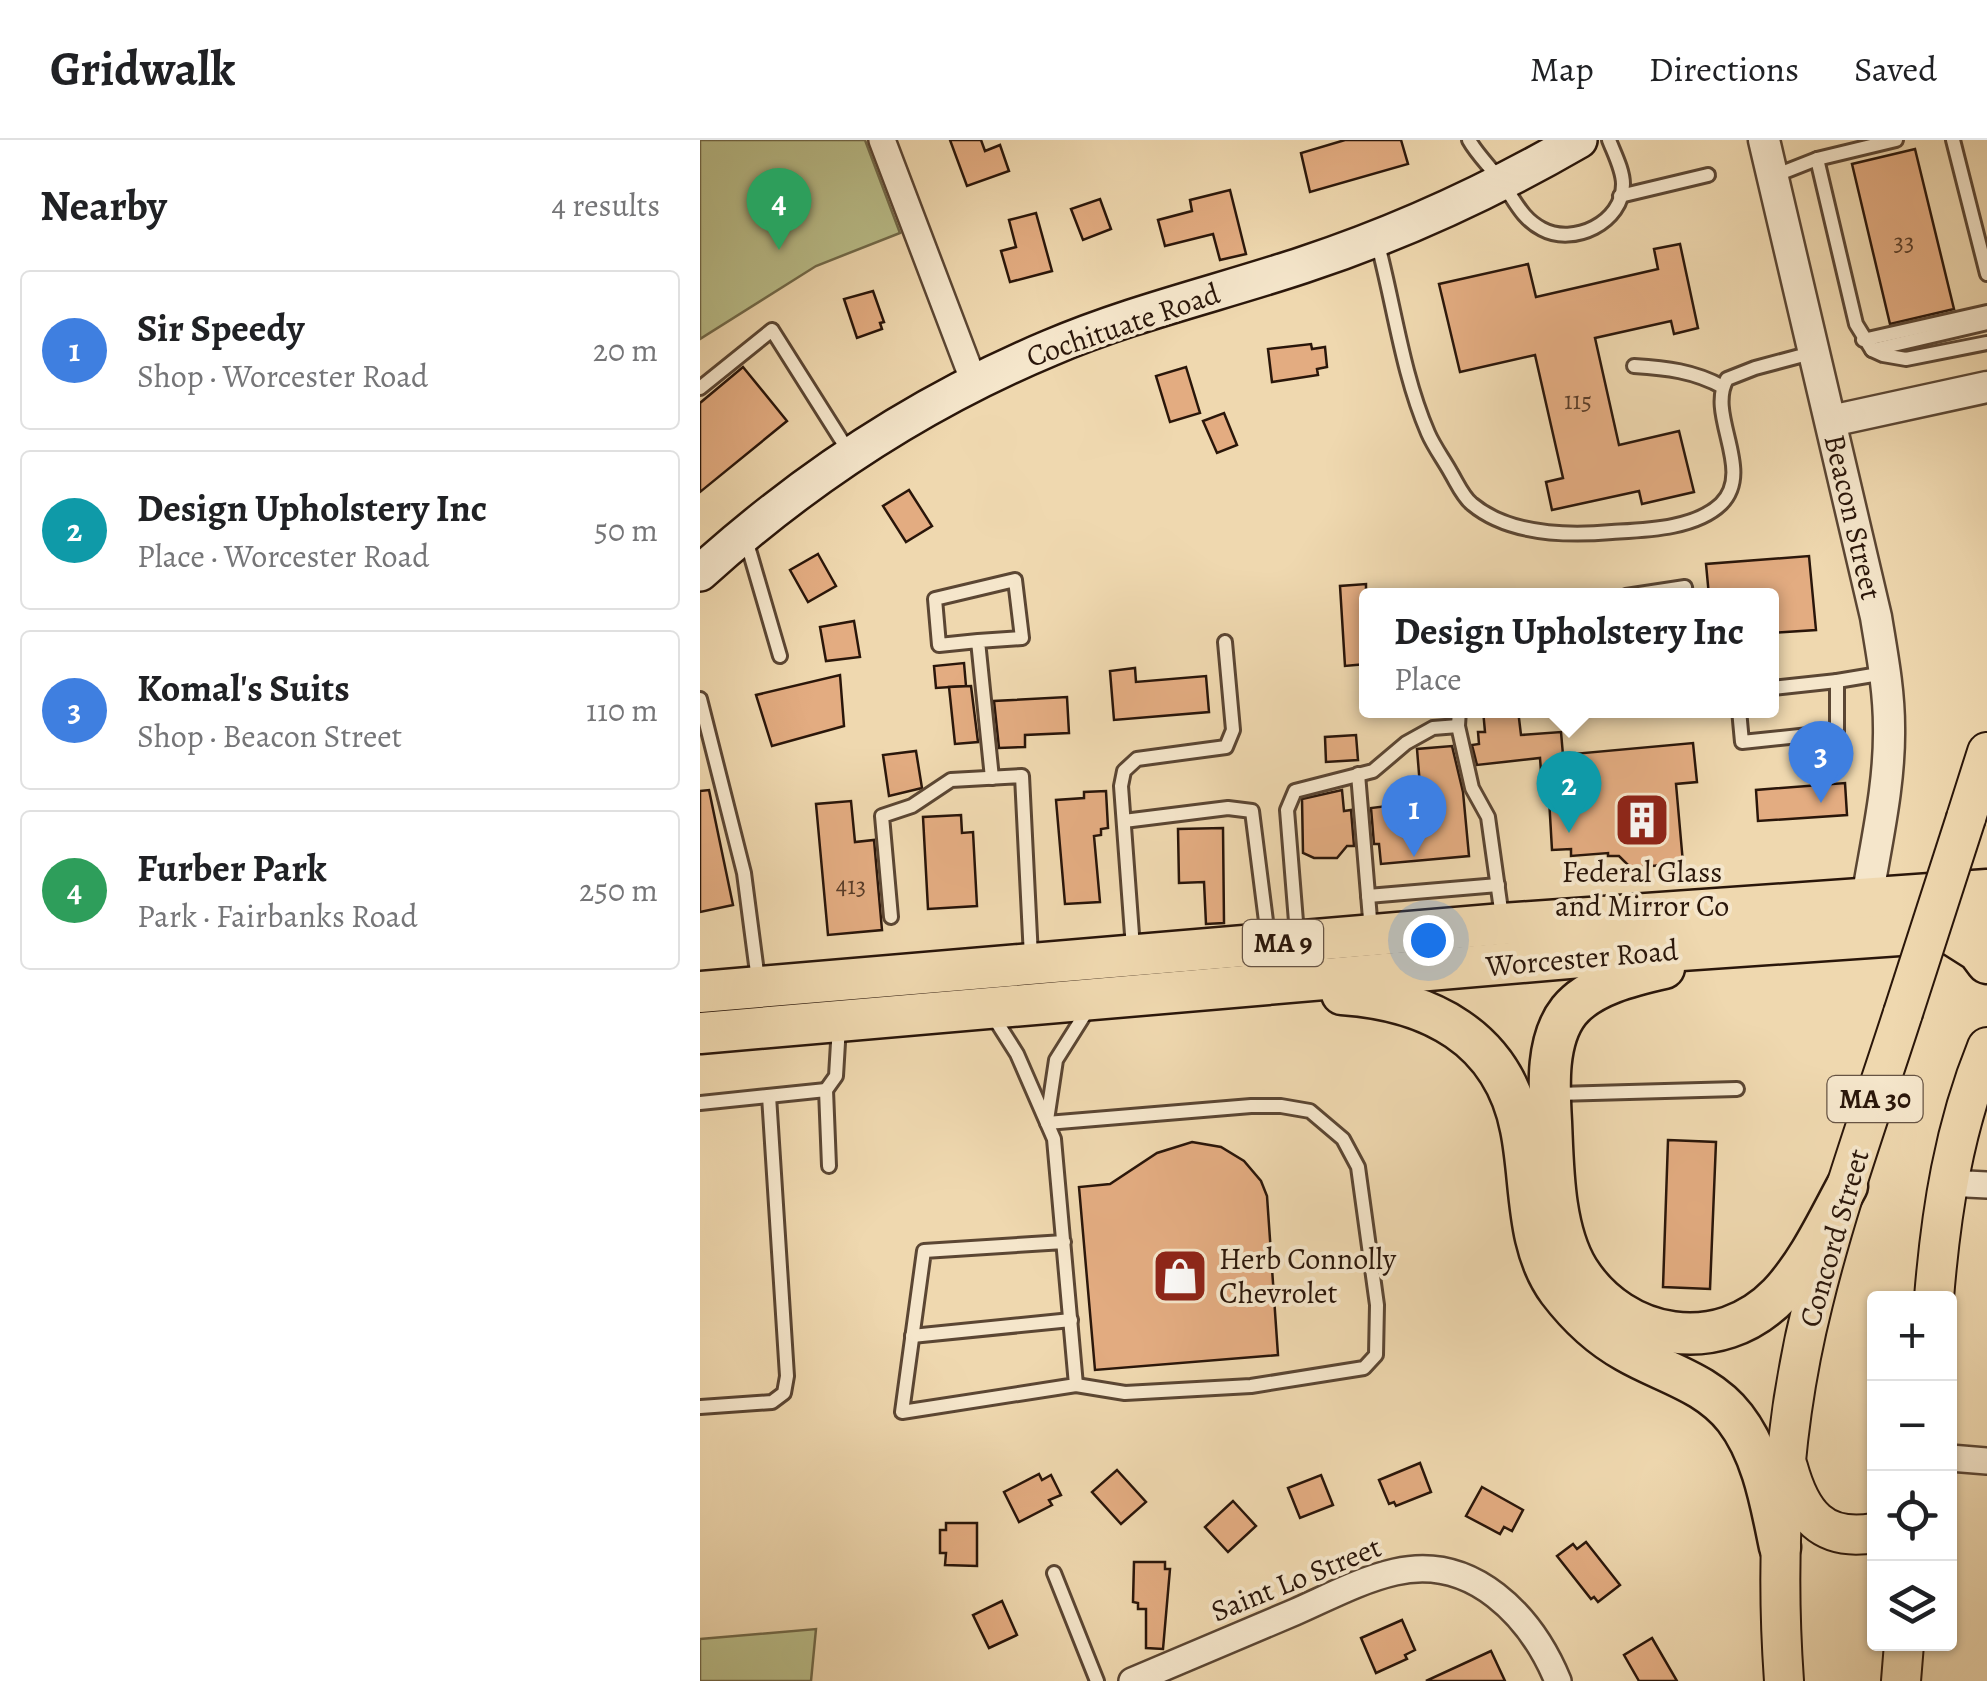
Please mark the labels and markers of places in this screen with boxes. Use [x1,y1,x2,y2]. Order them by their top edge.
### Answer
pin: 4 [746,168,812,250]
pin: 3 [1788,720,1854,803]
pin: 2 [1536,750,1602,833]
pin: 1 [1382,774,1446,857]
building icon: Federal Glass and Mirror Co [1612,790,1672,850]
place label: Federal Glass and Mirror Co [1555,852,1729,926]
place label: Herb Connolly Chevrolet [1219,1239,1397,1313]
shop icon: Herb Connolly Chevrolet [1150,1246,1210,1306]

